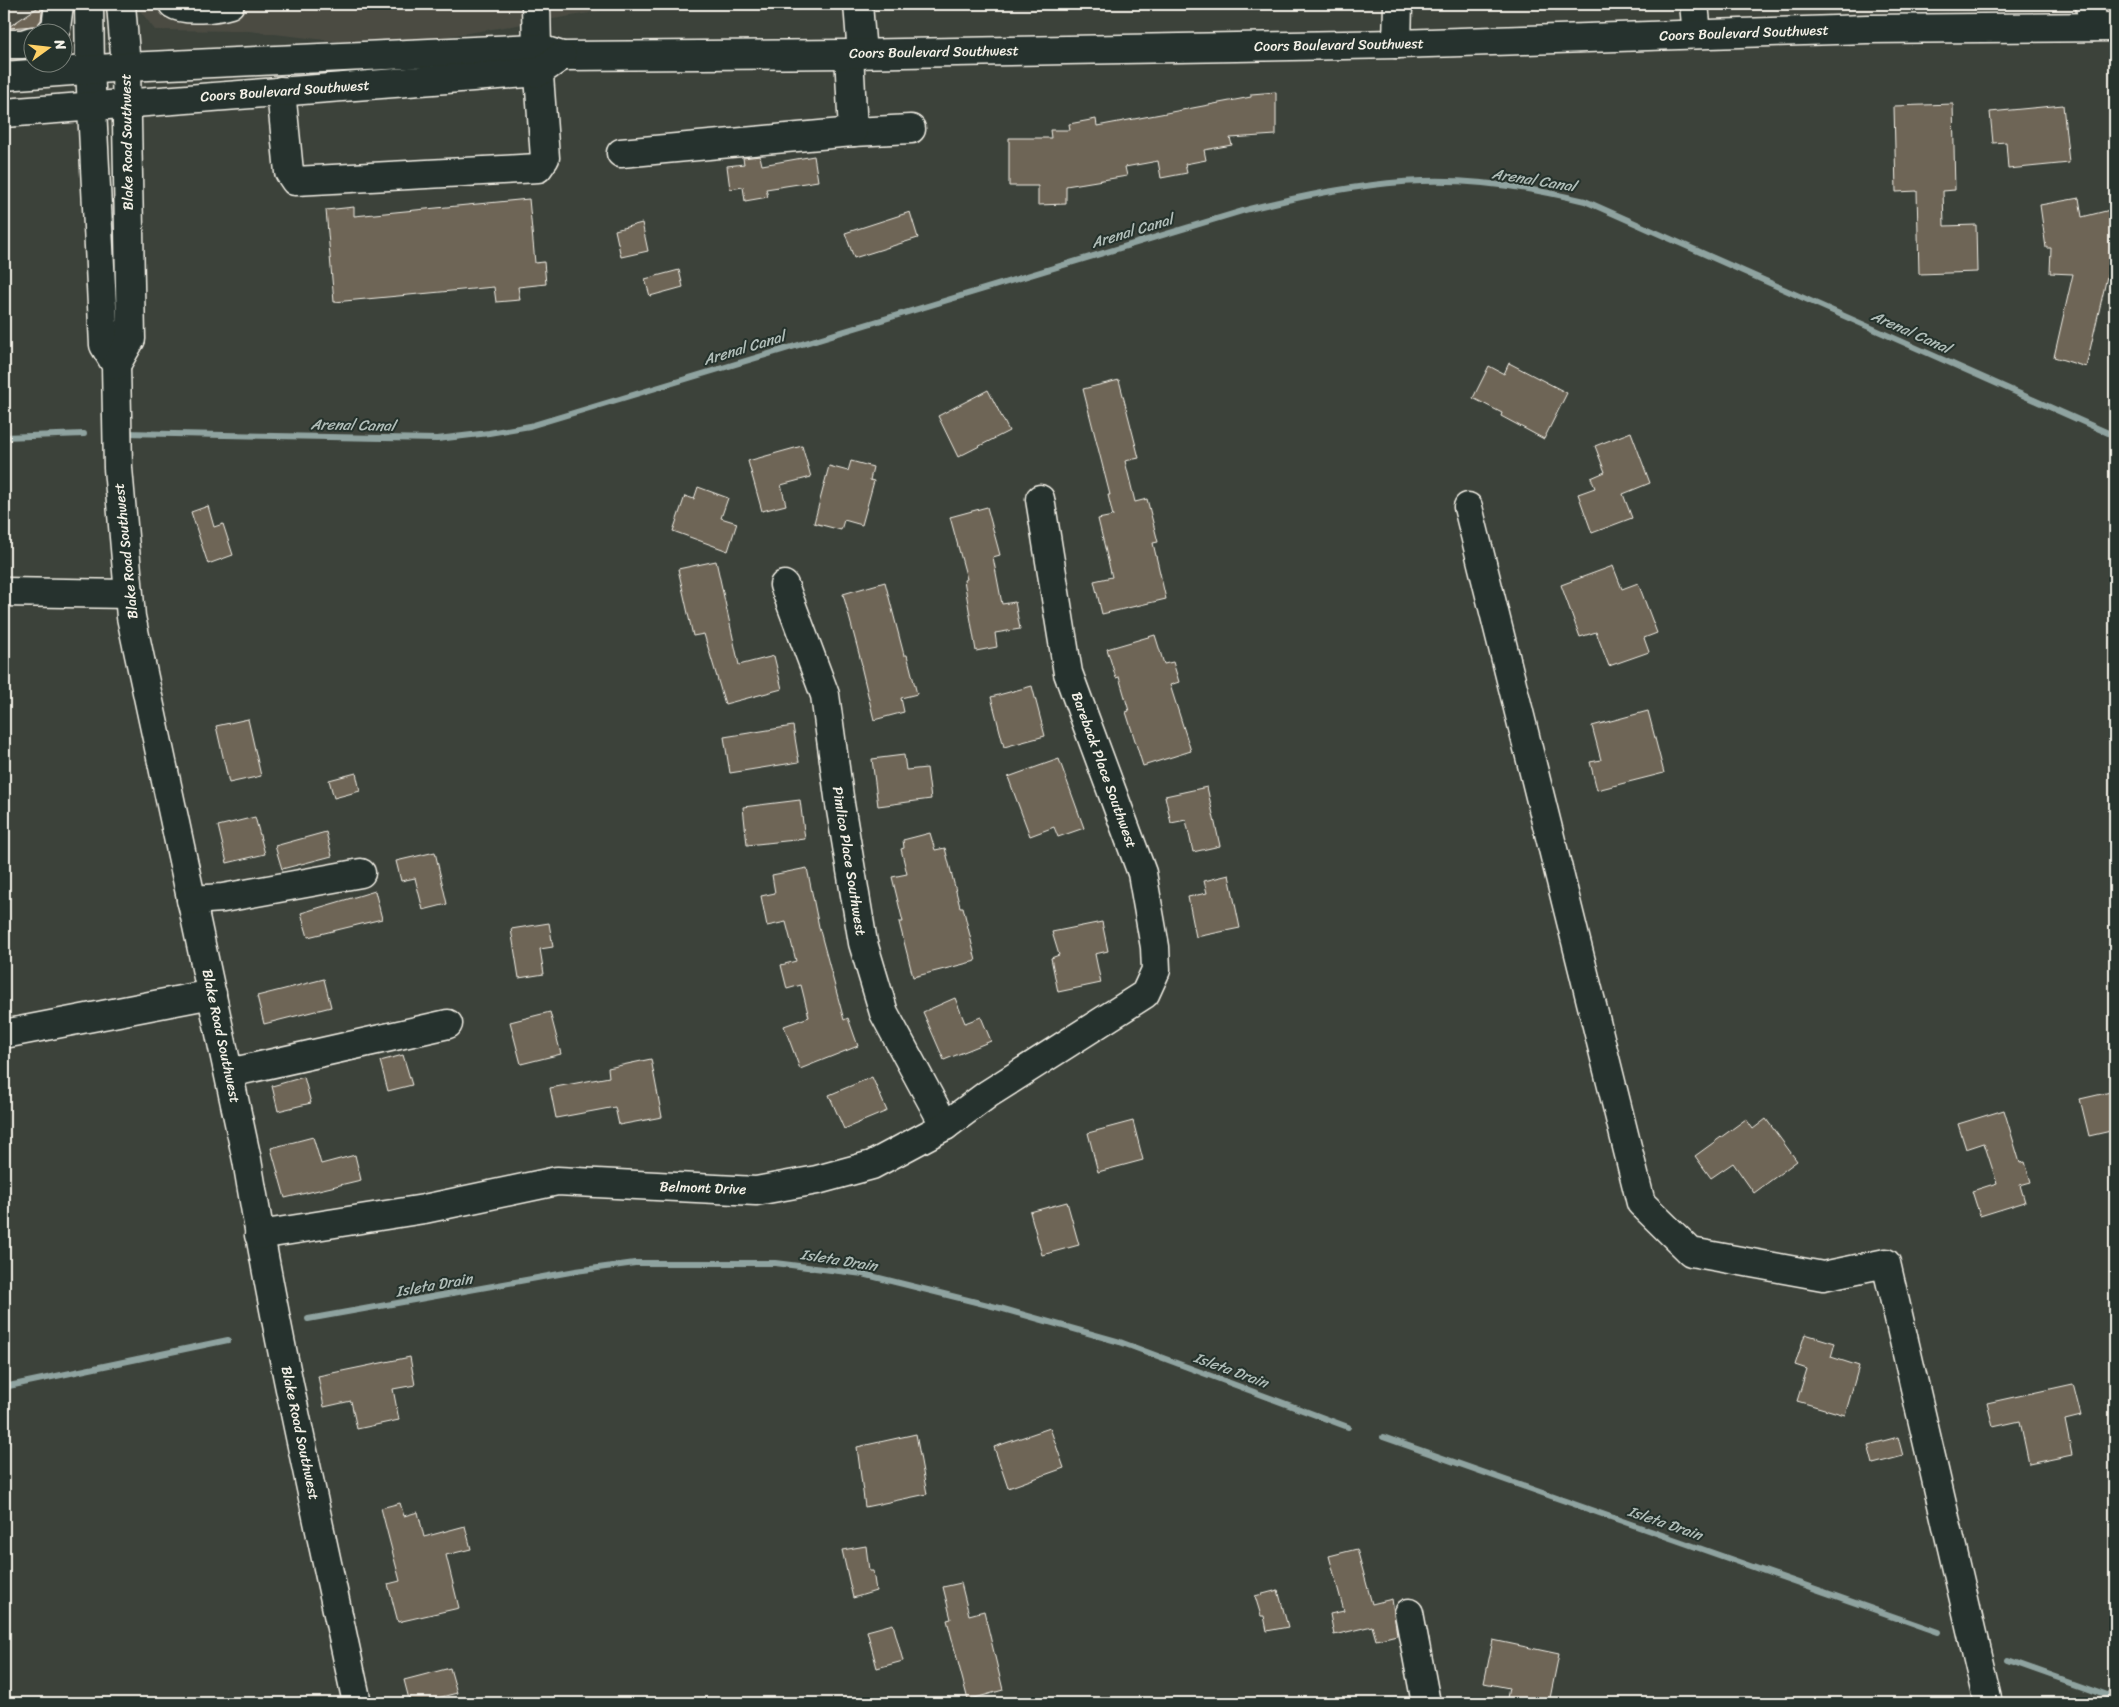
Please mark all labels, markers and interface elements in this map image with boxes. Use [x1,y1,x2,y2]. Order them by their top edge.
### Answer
street label: Coors Boulevard Southwest [1659,18,1829,48]
north arrow [22,22,72,72]
street label: Coors Boulevard Southwest [1254,31,1424,59]
text: N [46,36,73,53]
street label: Coors Boulevard Southwest [849,38,1019,66]
street label: Coors Boulevard Southwest [200,73,370,109]
street label: Blake Road Southwest [113,74,141,210]
water label: Arenal Canal [1489,160,1581,200]
water label: Arenal Canal [1087,205,1180,256]
water label: Arenal Canal [1866,303,1958,363]
water label: Arenal Canal [699,322,792,373]
water label: Arenal Canal [310,411,399,439]
street label: Blake Road Southwest [106,482,146,620]
street label: Bareback Place Southwest [1064,688,1144,852]
street label: Pimlico Place Southwest [825,785,873,937]
street label: Blake Road Southwest [195,967,247,1105]
street label: Belmont Drive [659,1174,747,1202]
water label: Isleta Drain [798,1241,881,1279]
water label: Isleta Drain [393,1265,476,1305]
water label: Isleta Drain [1189,1344,1274,1396]
street label: Blake Road Southwest [274,1364,326,1502]
water label: Isleta Drain [1623,1498,1708,1548]

